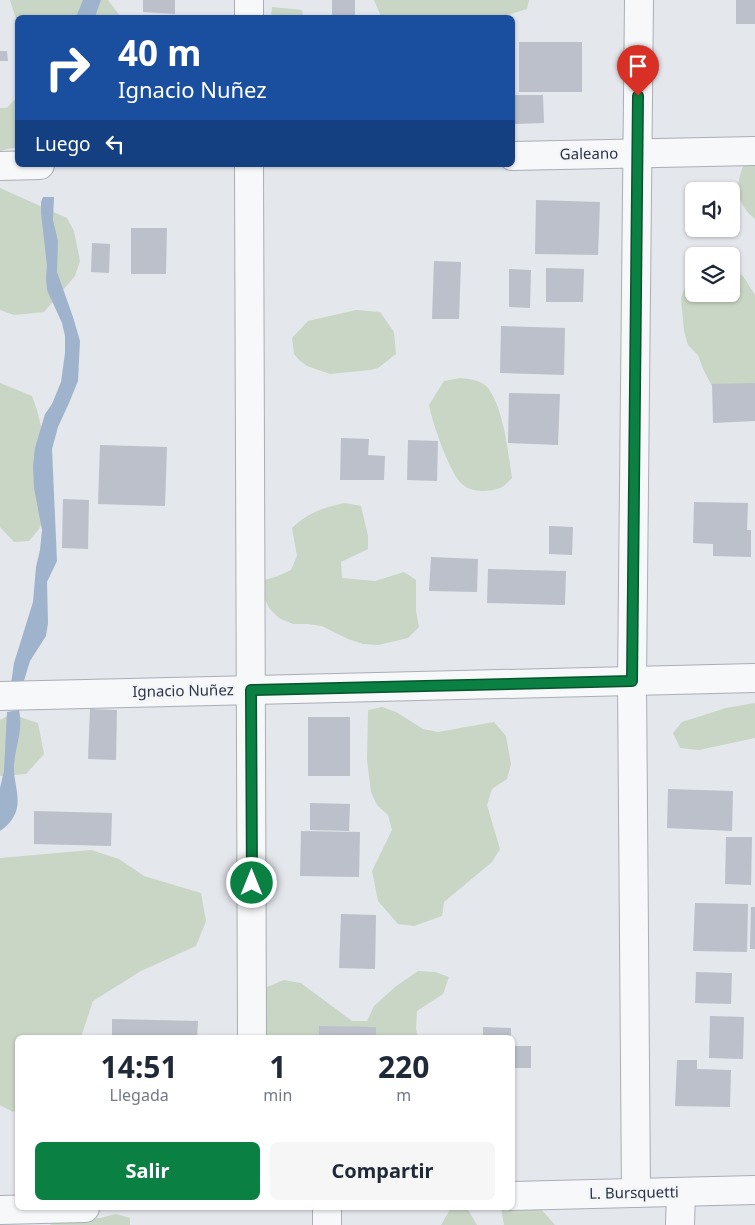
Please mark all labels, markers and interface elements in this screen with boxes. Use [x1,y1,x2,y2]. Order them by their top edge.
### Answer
text: 40 m [118,29,201,76]
icon: right [35,35,100,100]
pin [617,45,659,96]
icon: arrive [624,52,652,80]
text: Ignacio Nuñez [118,74,267,104]
icon: left [101,130,129,158]
text: Luego [35,131,91,157]
street label: Galeano [560,142,618,164]
map controls [685,182,740,302]
button: sound [685,182,740,237]
button: layers [685,247,740,302]
street label: Ignacio Nuñez [132,679,234,701]
position arrow [225,856,277,908]
text: 14:51 [101,1046,178,1087]
text: 1 [269,1046,286,1087]
text: 220 [378,1046,429,1087]
text: Llegada [110,1084,169,1106]
text: min [263,1084,292,1106]
text: m [396,1084,411,1106]
button: Salir [35,1142,260,1200]
button: Compartir [270,1142,495,1200]
street label: L. Bursquetti [589,1181,679,1203]

